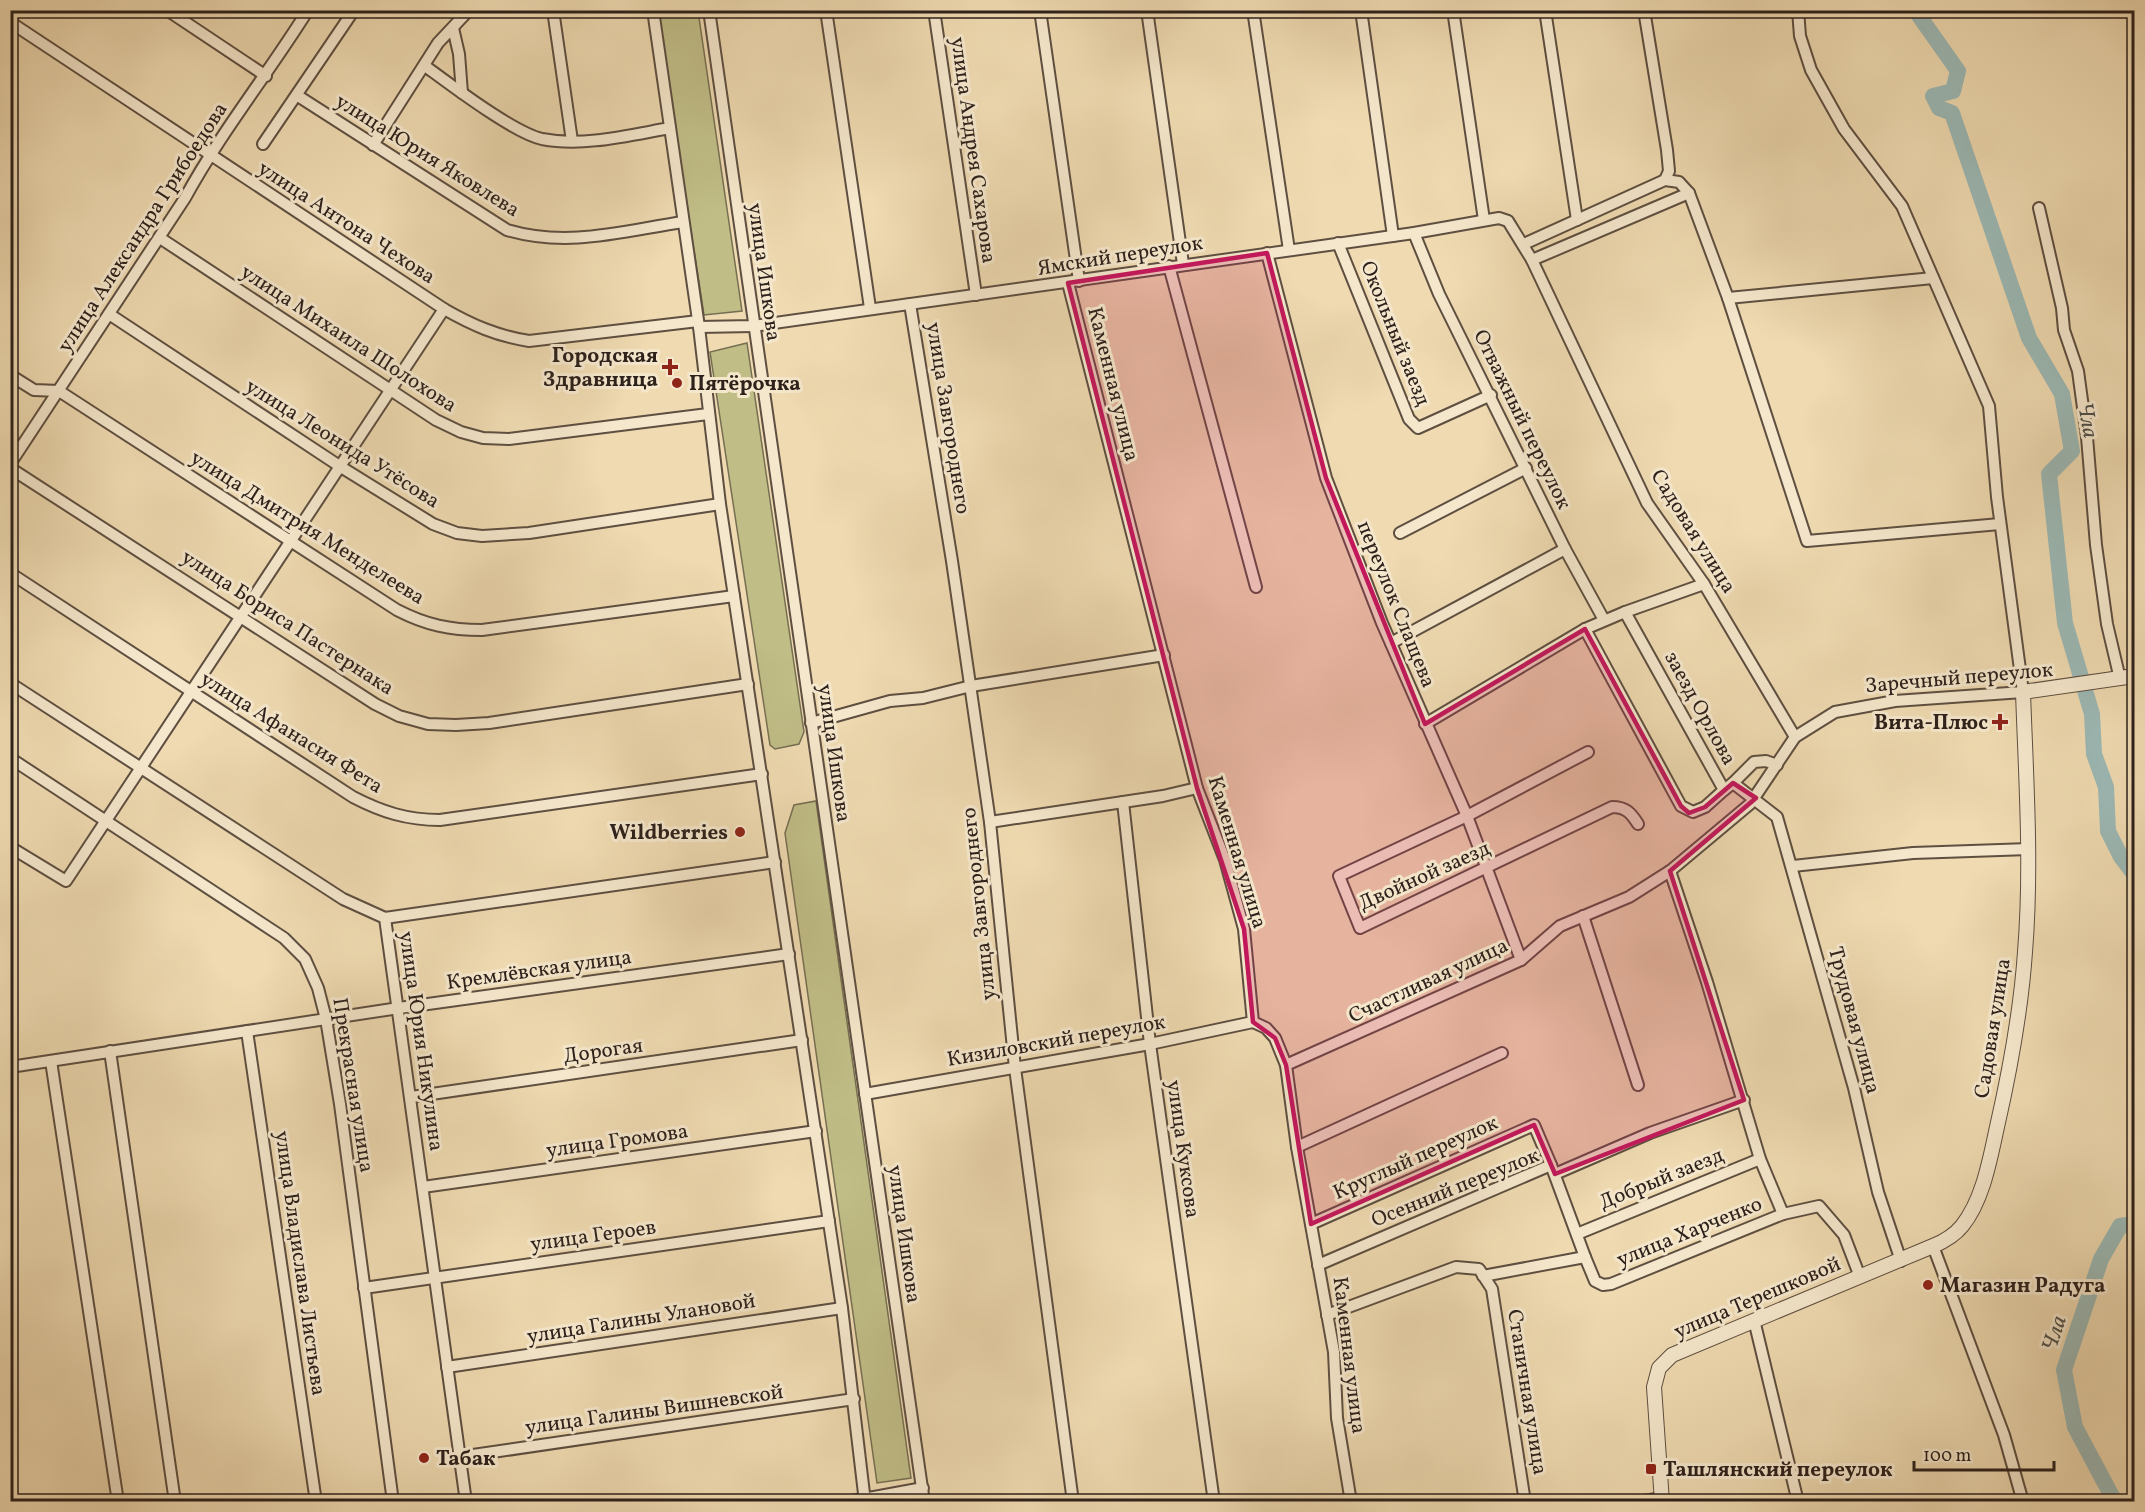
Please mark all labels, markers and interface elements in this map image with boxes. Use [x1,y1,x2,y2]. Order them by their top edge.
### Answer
street label: улица Андрея Сахарова [942,35,1003,265]
street label: улица Юрия Яковлева [329,88,525,225]
street label: улица Александра Грибоедова [51,97,235,359]
street label: улица Антона Чехова [252,155,441,292]
street label: улица Ишкова [739,201,788,343]
street label: Ямский переулок [1036,229,1205,284]
street label: Окольный заезд [1352,257,1437,411]
street label: улица Михаила Шолохова [234,258,462,420]
street label: Каменная улица [1079,304,1146,465]
street label: улица Завгороднего [918,320,977,516]
street label: Отважный переулок [1466,325,1578,514]
place label: Городская Здравница [543,342,658,395]
marker: Городская Здравница [663,360,677,374]
place label: Пятёрочка [689,370,801,399]
street label: улица Леонида Утёсова [239,372,445,516]
marker: Пятёрочка [670,376,684,390]
water label: Чла [2068,400,2105,441]
street label: улица Дмитрия Менделеева [184,444,430,613]
street label: Садовая улица [1643,464,1742,599]
street label: переулок Слащева [1349,517,1442,692]
street label: улица Бориса Пастернака [175,543,399,703]
street label: заезд Орлова [1657,647,1743,771]
street label: Заречный переулок [1864,656,2054,701]
street label: улица Афанасия Фета [194,665,388,801]
street label: улица Ишкова [809,682,858,824]
place label: Вита-Плюс [1874,709,1988,738]
marker: Вита-Плюс [1993,715,2007,729]
street label: Каменная улица [1200,773,1274,932]
street label: улица Завгороднего [955,806,1004,1002]
place label: Wildberries [610,819,728,848]
marker: Wildberries [733,825,747,839]
street label: Двойной заезд [1354,834,1495,918]
street label: улица Юрия Никулина [391,929,450,1153]
street label: Счастливая улица [1344,932,1513,1031]
street label: Кремлёвская улица [445,943,634,998]
street label: Трудовая улица [1820,944,1887,1097]
street label: Садовая улица [1968,956,2019,1100]
street label: Прекрасная улица [324,996,381,1175]
street label: Кизиловский переулок [945,1008,1168,1075]
street label: Дорогая [561,1032,645,1071]
street label: улица Куксова [1158,1078,1207,1220]
street label: Круглый переулок [1329,1109,1503,1208]
street label: улица Громова [544,1117,690,1166]
street label: улица Владислава Листьева [267,1129,332,1398]
street label: Добрый заезд [1595,1141,1728,1218]
street label: Осенний переулок [1367,1142,1544,1235]
street label: улица Ишкова [879,1163,928,1305]
street label: улица Харченко [1612,1190,1767,1275]
street label: улица Героев [528,1213,658,1260]
street label: улица Терешковой [1670,1250,1846,1347]
place label: Магазин Радуга [1940,1272,2105,1301]
street label: Каменная улица [1324,1275,1373,1435]
marker: Магазин Радуга [1921,1278,1935,1292]
street label: улица Галины Улановой [525,1287,758,1352]
street label: Станичная улица [1499,1307,1554,1477]
water label: Чла [2035,1312,2076,1356]
street label: улица Галины Вишневской [523,1378,785,1443]
scale bar [1914,1434,2054,1472]
text: 100 m [1923,1444,1972,1469]
place label: Табак [436,1445,496,1474]
marker: Табак [417,1451,431,1465]
place label: Ташлянский переулок [1663,1456,1893,1485]
marker: Ташлянский переулок [1644,1462,1658,1476]

